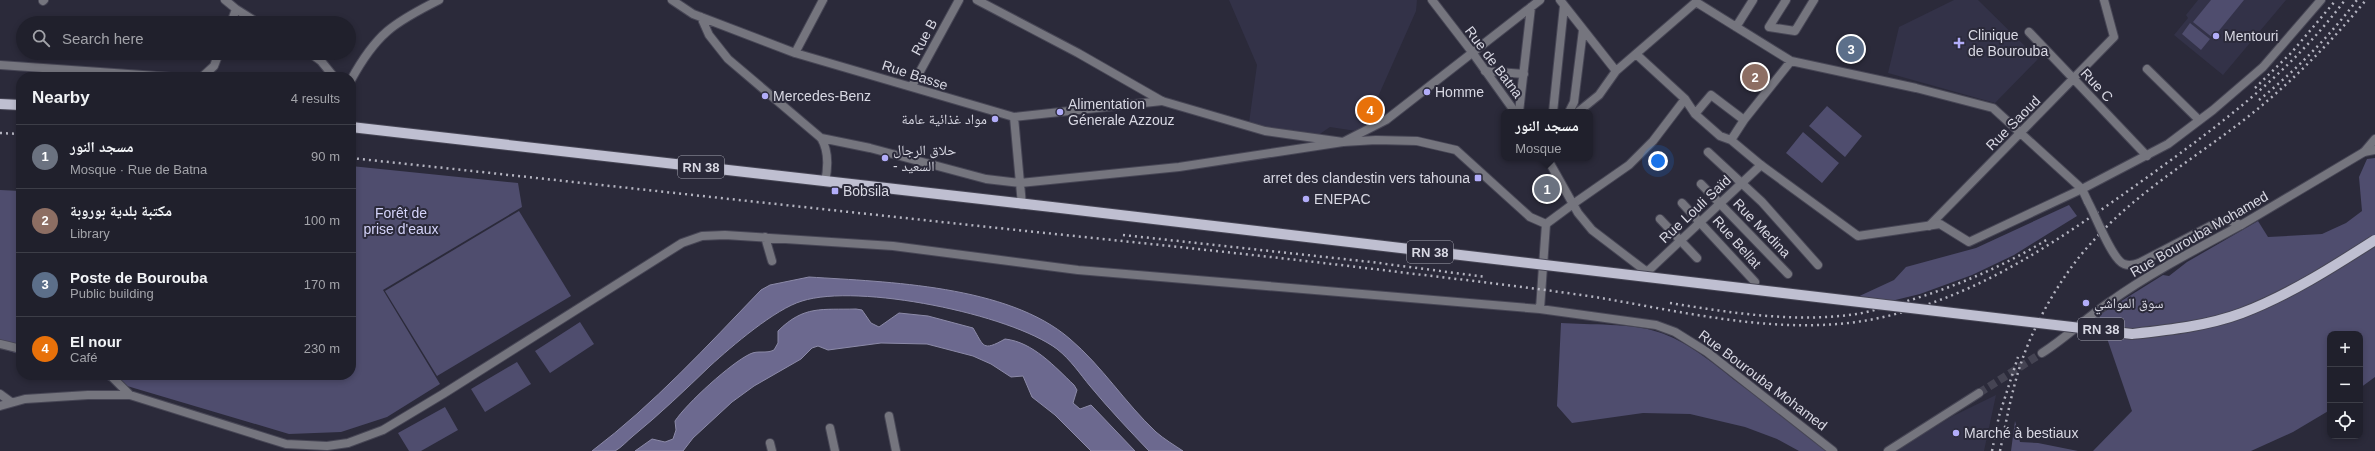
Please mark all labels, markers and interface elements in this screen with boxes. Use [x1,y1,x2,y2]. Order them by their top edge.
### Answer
search box [16,16,356,60]
street label: Rue B [908,16,940,58]
street label: Rue de Batna [1462,23,1526,101]
icon: search [30,27,52,49]
place label: Clinique de Bourouba [1968,27,2048,59]
place label: Mentouri [2224,28,2278,44]
text: Search here [62,30,144,47]
marker: Mentouri [2211,31,2221,41]
pin: 3 [1838,34,1864,64]
marker: Clinique de Bourouba [1953,37,1965,49]
street label: Rue Basse [880,57,950,93]
pin: 2 [1742,62,1768,92]
street label: Rue C [2078,65,2116,105]
place label: Homme [1435,84,1484,100]
marker: Homme [1422,87,1432,97]
text: Nearby [32,88,90,107]
place label: Mercedes-Benz [773,88,871,104]
text: 4 results [291,91,340,106]
marker: Mercedes-Benz [760,91,770,101]
street label: Rue Saoud [1983,93,2043,153]
pin: 4 [1357,95,1383,125]
place label: Alimentation Génerale Azzouz [1068,96,1175,128]
marker: Alimentation Génerale Azzouz [1055,107,1065,117]
popup [1501,109,1593,161]
place label: مواد غذائية عامة [902,111,987,128]
marker: مواد غذائية عامة [990,114,1000,124]
text: مسجد النور [1515,117,1579,134]
text: مسجد النور [70,138,134,155]
text: Mosque [1515,141,1561,156]
place label: حلاق الرجال - السعيد [893,142,956,174]
text: 1 [41,149,49,164]
text: 90 m [311,149,340,164]
your location [1648,151,1668,171]
marker: حلاق الرجال - السعيد [880,153,890,163]
road number: RN 38 [678,156,724,178]
text: Mosque · Rue de Batna [70,162,207,177]
place label: arret des clandestin vers tahouna [1263,170,1470,186]
street label: Rue Louli Saïd [1656,172,1734,246]
marker: arret des clandestin vers tahouna [1473,173,1483,183]
pin: 1 [1534,174,1560,204]
place label: Bobsila [843,183,889,199]
marker: Bobsila [830,186,840,196]
street label: Rue Bourouba Mohamed [2127,188,2271,280]
place label: ENEPAC [1314,191,1371,207]
marker: ENEPAC [1301,194,1311,204]
street label: Rue Medina [1730,195,1794,261]
text: مكتبة بلدية بوروبة [70,202,172,219]
park label: Forêt de prise d'eaux [363,205,439,237]
text: 2 [41,213,49,228]
text: 100 m [304,213,340,228]
street label: Rue Bellat [1709,213,1765,271]
text: Library [70,226,110,241]
road number: RN 38 [1407,241,1453,263]
text: Poste de Bourouba [70,269,208,286]
text: 3 [41,277,49,292]
text: 170 m [304,277,340,292]
text: Public building [70,286,154,301]
place label: سوق المواشي [2094,295,2164,315]
marker: سوق المواشي [2081,298,2091,308]
road number: RN 38 [2078,318,2124,340]
street label: Rue Bourouba Mohamed [1696,327,1830,433]
map controls [2327,331,2363,439]
button: + [2327,331,2363,367]
text: El nour [70,333,122,350]
text: 4 [41,341,49,356]
text: 230 m [304,341,340,356]
text: Café [70,350,97,365]
button: − [2327,367,2363,403]
button: locate [2327,403,2363,439]
place label: Marché à bestiaux [1964,425,2078,441]
marker: Marché à bestiaux [1951,428,1961,438]

